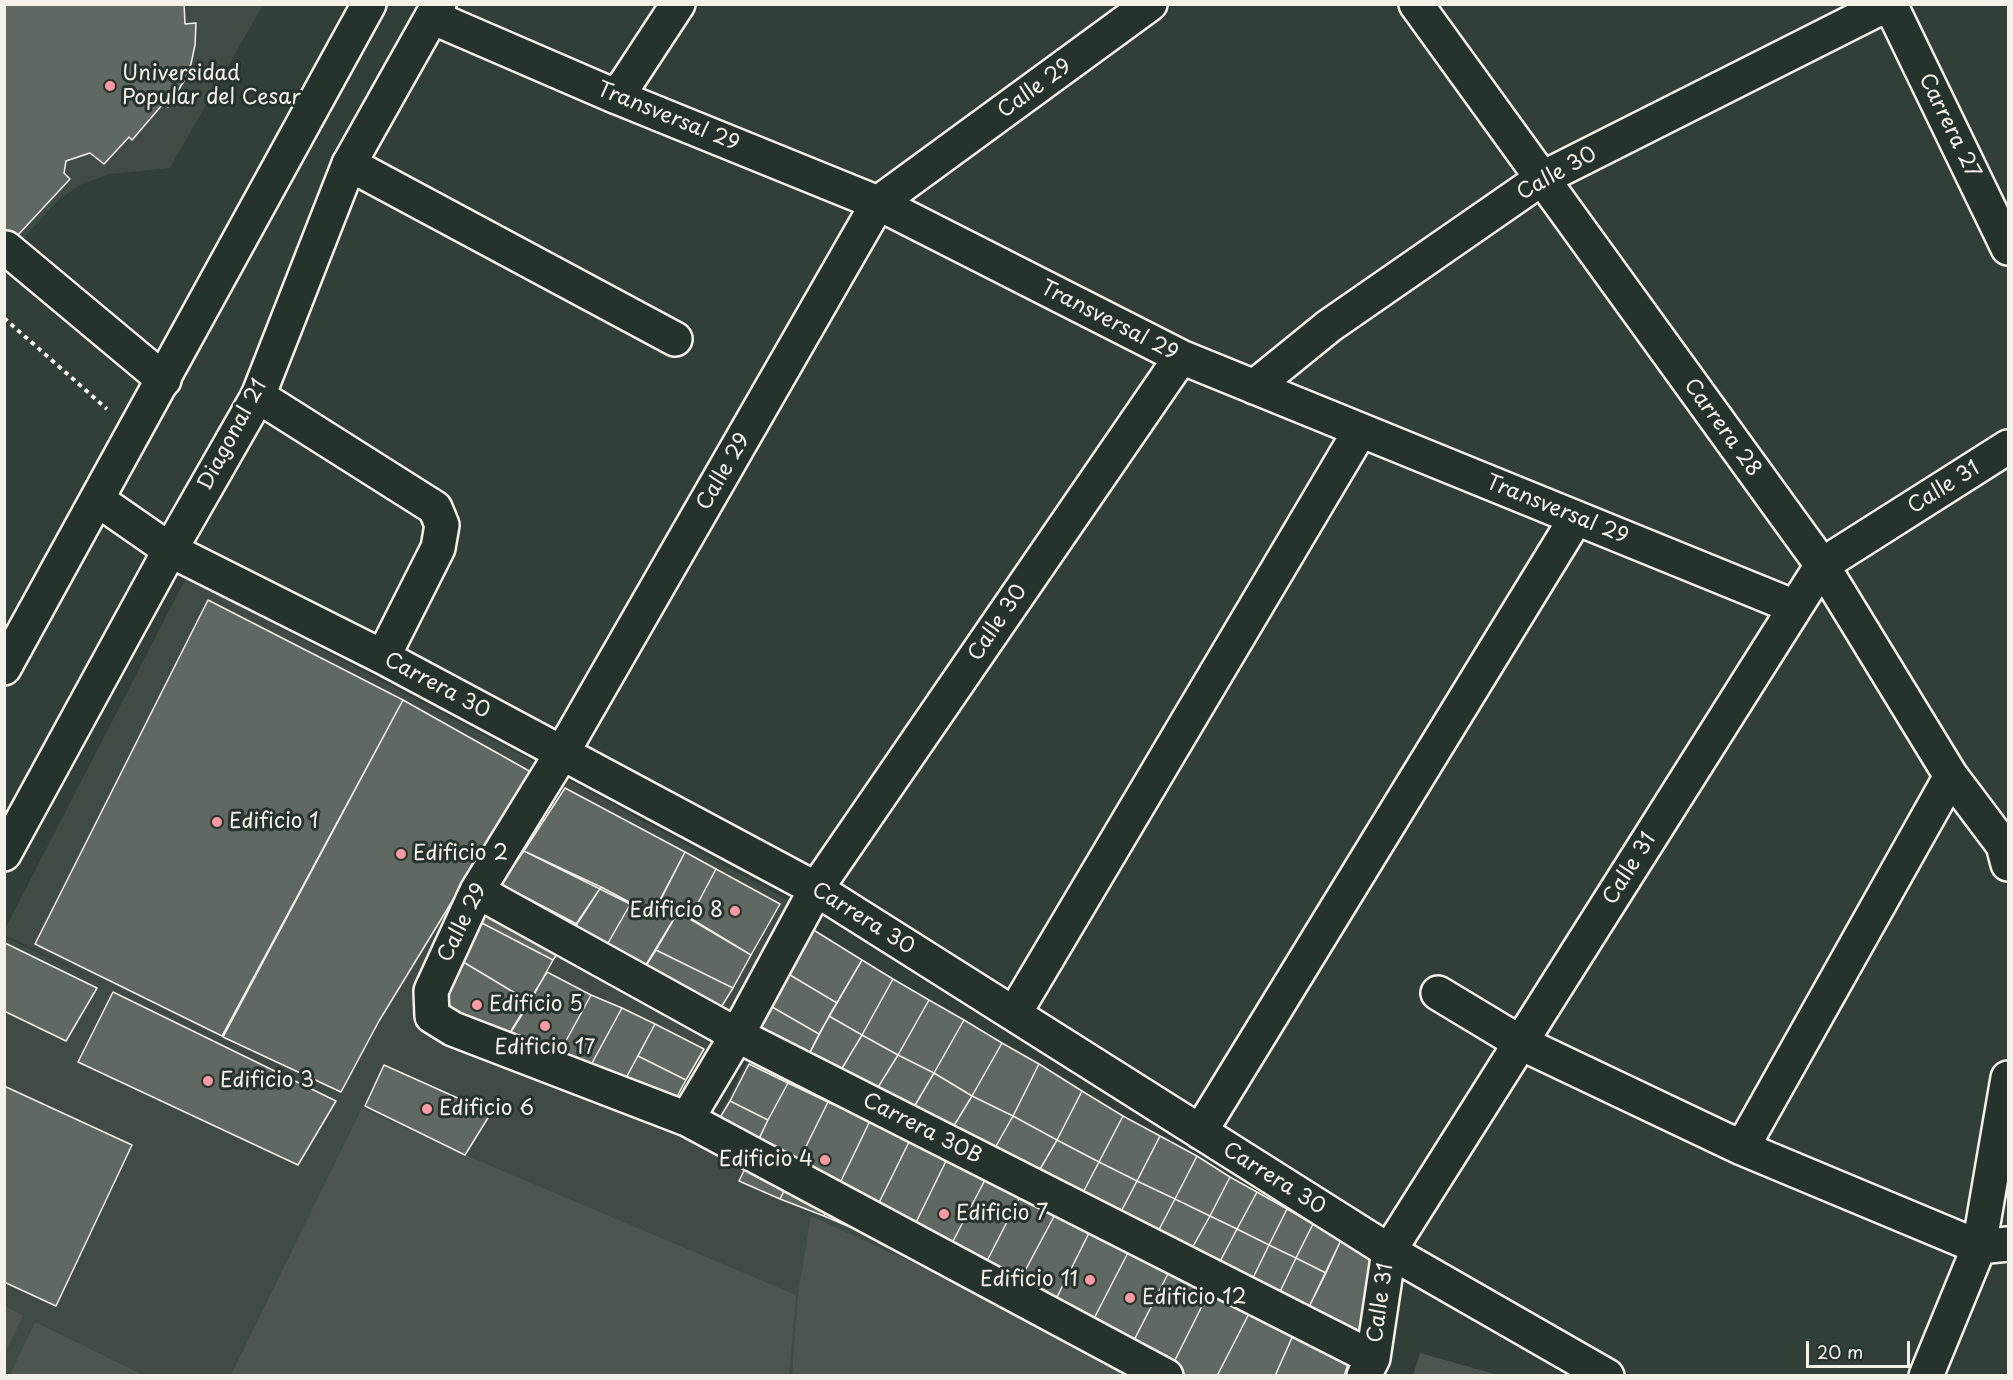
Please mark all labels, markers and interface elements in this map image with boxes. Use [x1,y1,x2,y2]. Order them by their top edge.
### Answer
street label: Calle 29 [993,54,1077,124]
place label: Universidad Popular del Cesar [122,61,301,111]
street label: Carrera 27 [1913,70,1985,182]
street label: Transversal 29 [593,77,743,157]
marker: Universidad Popular del Cesar [103,79,117,93]
street label: Calle 30 [1513,142,1601,206]
street label: Transversal 29 [1036,276,1182,366]
street label: Carrera 28 [1678,374,1766,482]
street label: Diagonal 21 [193,375,273,495]
street label: Calle 29 [692,429,756,515]
street label: Calle 31 [1903,456,1985,520]
street label: Transversal 29 [1482,470,1632,550]
street label: Calle 30 [963,580,1033,666]
street label: Carrera 30 [380,648,494,724]
place label: Edificio 1 [229,809,319,835]
marker: Edificio 1 [210,815,224,829]
street label: Calle 31 [1598,828,1662,910]
place label: Edificio 2 [413,841,508,867]
marker: Edificio 2 [394,847,408,861]
street label: Carrera 30 [807,877,919,961]
street label: Calle 29 [433,879,493,967]
place label: Edificio 8 [630,898,723,924]
marker: Edificio 8 [728,904,742,918]
place label: Edificio 5 [489,992,583,1018]
marker: Edificio 5 [470,998,484,1012]
marker: Edificio 17 [538,1019,552,1033]
place label: Edificio 17 [495,1035,595,1061]
place label: Edificio 3 [220,1068,314,1094]
marker: Edificio 3 [201,1074,215,1088]
street label: Carrera 30B [858,1088,986,1170]
place label: Edificio 6 [439,1096,534,1122]
marker: Edificio 6 [420,1102,434,1116]
street label: Carrera 30 [1218,1137,1330,1221]
place label: Edificio 4 [719,1147,813,1173]
marker: Edificio 4 [818,1153,832,1167]
place label: Edificio 7 [956,1201,1048,1227]
marker: Edificio 7 [937,1207,951,1221]
street label: Calle 31 [1363,1262,1399,1344]
place label: Edificio 11 [980,1267,1078,1293]
marker: Edificio 11 [1083,1273,1097,1287]
place label: Edificio 12 [1142,1285,1247,1311]
marker: Edificio 12 [1123,1291,1137,1305]
scale bar [1809,1329,1912,1367]
text: 20 m [1817,1338,1863,1365]

